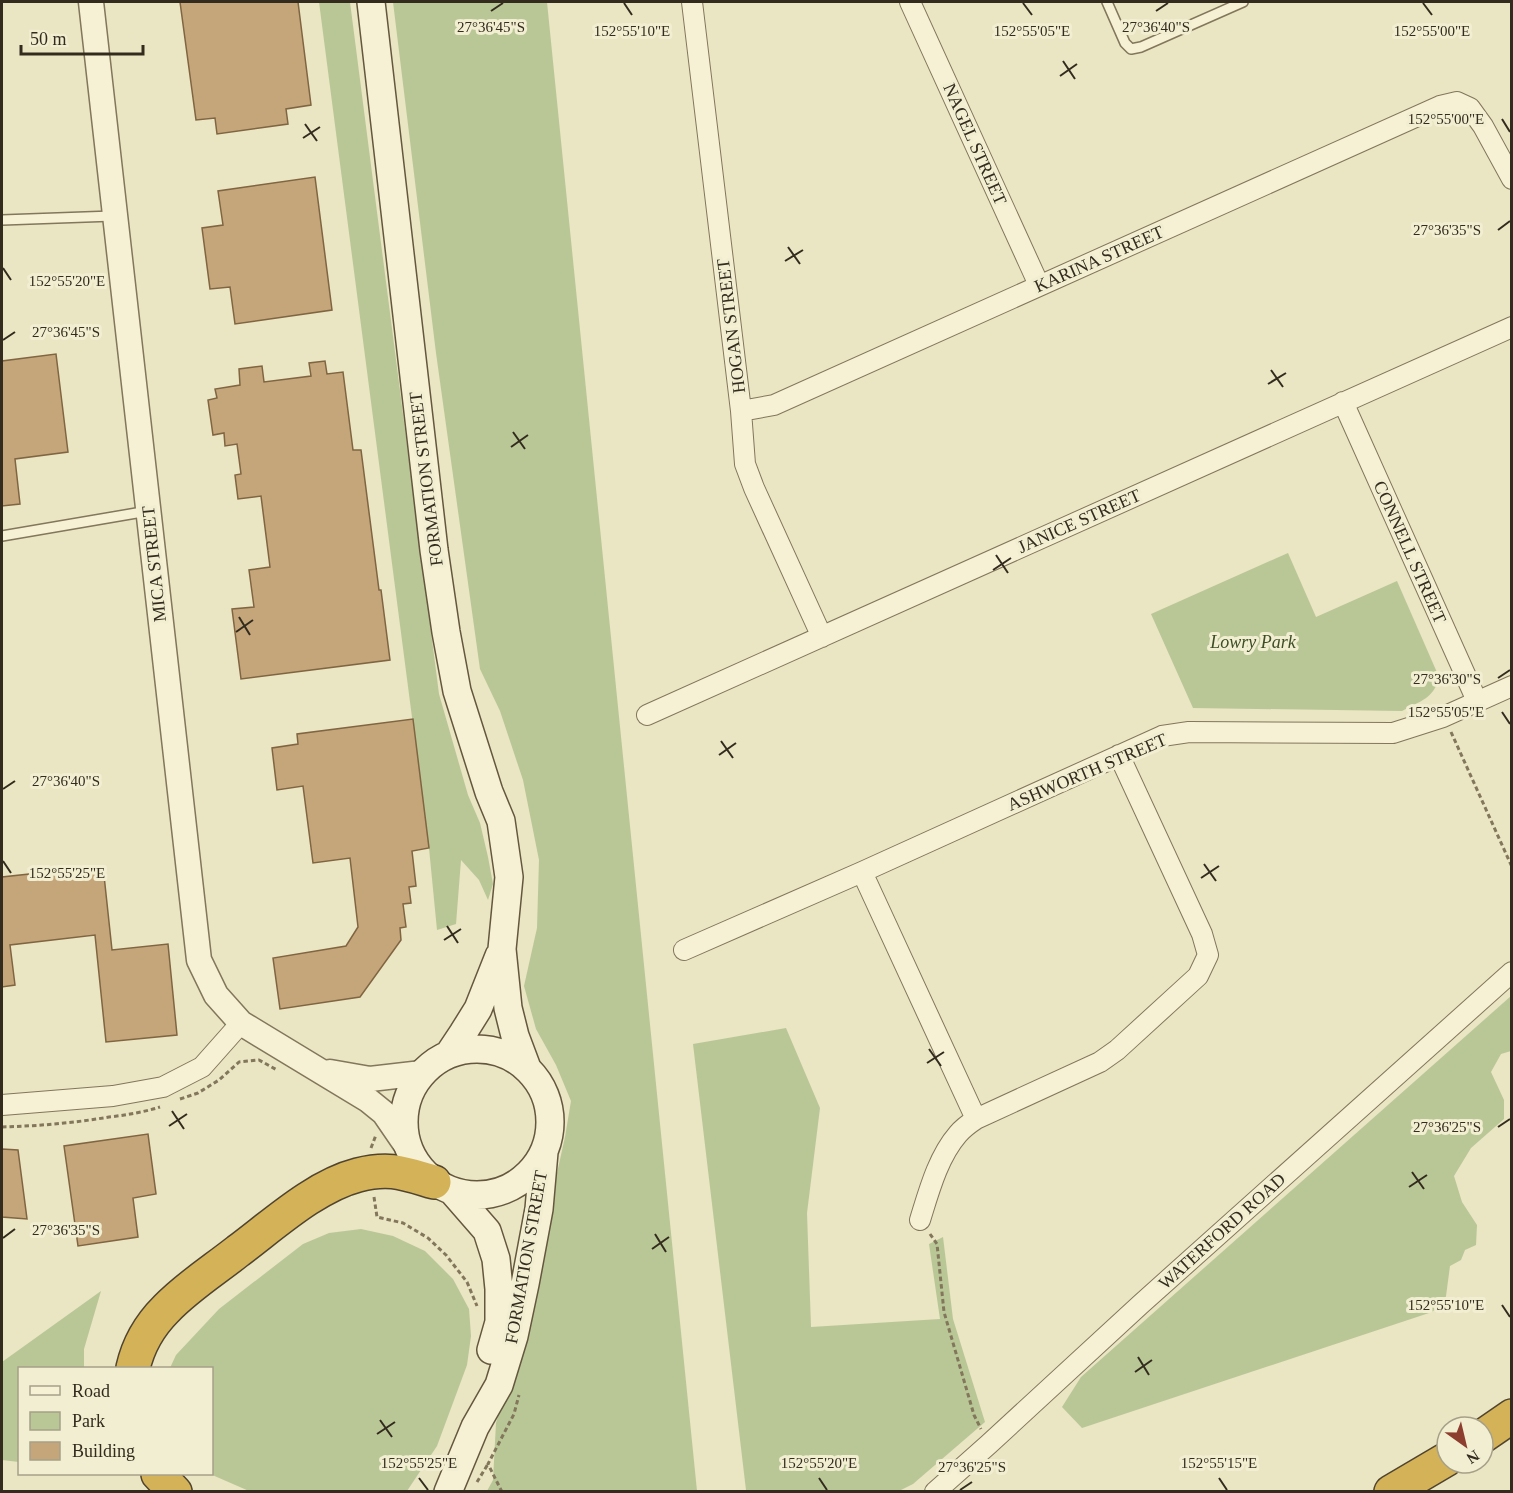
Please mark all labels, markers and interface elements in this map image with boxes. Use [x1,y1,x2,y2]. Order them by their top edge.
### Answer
scale bar [21,18,142,56]
text: 27°36'45"S [457,19,525,35]
text: 27°36'40"S [1122,19,1190,35]
text: 152°55'10"E [594,23,670,39]
text: 152°55'05"E [994,23,1070,39]
text: 152°55'00"E [1394,23,1470,39]
text: 50 m [30,29,67,49]
street label: NAGEL STREET [939,80,1011,208]
text: 152°55'00"E [1408,111,1484,127]
street label: KARINA STREET [1031,221,1167,297]
text: 27°36'35"S [1413,222,1481,238]
street label: HOGAN STREET [713,258,749,394]
text: 152°55'20"E [29,273,105,289]
text: 27°36'45"S [32,324,100,340]
street label: FORMATION STREET [405,391,447,567]
street label: CONNELL STREET [1370,478,1450,626]
street label: JANICE STREET [1014,485,1144,557]
street label: MICA STREET [138,505,170,623]
park label: Lowry Park [1209,632,1297,652]
text: 27°36'30"S [1413,671,1481,687]
text: 152°55'05"E [1408,704,1484,720]
street label: ASHWORTH STREET [1004,729,1170,815]
text: 27°36'40"S [32,773,100,789]
text: 152°55'25"E [29,865,105,881]
text: 27°36'25"S [1413,1119,1481,1135]
street label: FORMATION STREET [501,1169,551,1345]
street label: WATERFORD ROAD [1155,1169,1289,1293]
text: 27°36'35"S [32,1222,100,1238]
text: 152°55'10"E [1408,1297,1484,1313]
legend [18,1367,213,1475]
text: Road [72,1381,110,1401]
text: Park [72,1411,105,1431]
north arrow [1435,1415,1495,1475]
text: Building [72,1441,135,1461]
text: N [1463,1447,1483,1468]
text: 152°55'25"E [381,1455,457,1471]
text: 152°55'20"E [781,1455,857,1471]
text: 152°55'15"E [1181,1455,1257,1471]
text: 27°36'25"S [938,1459,1006,1475]

